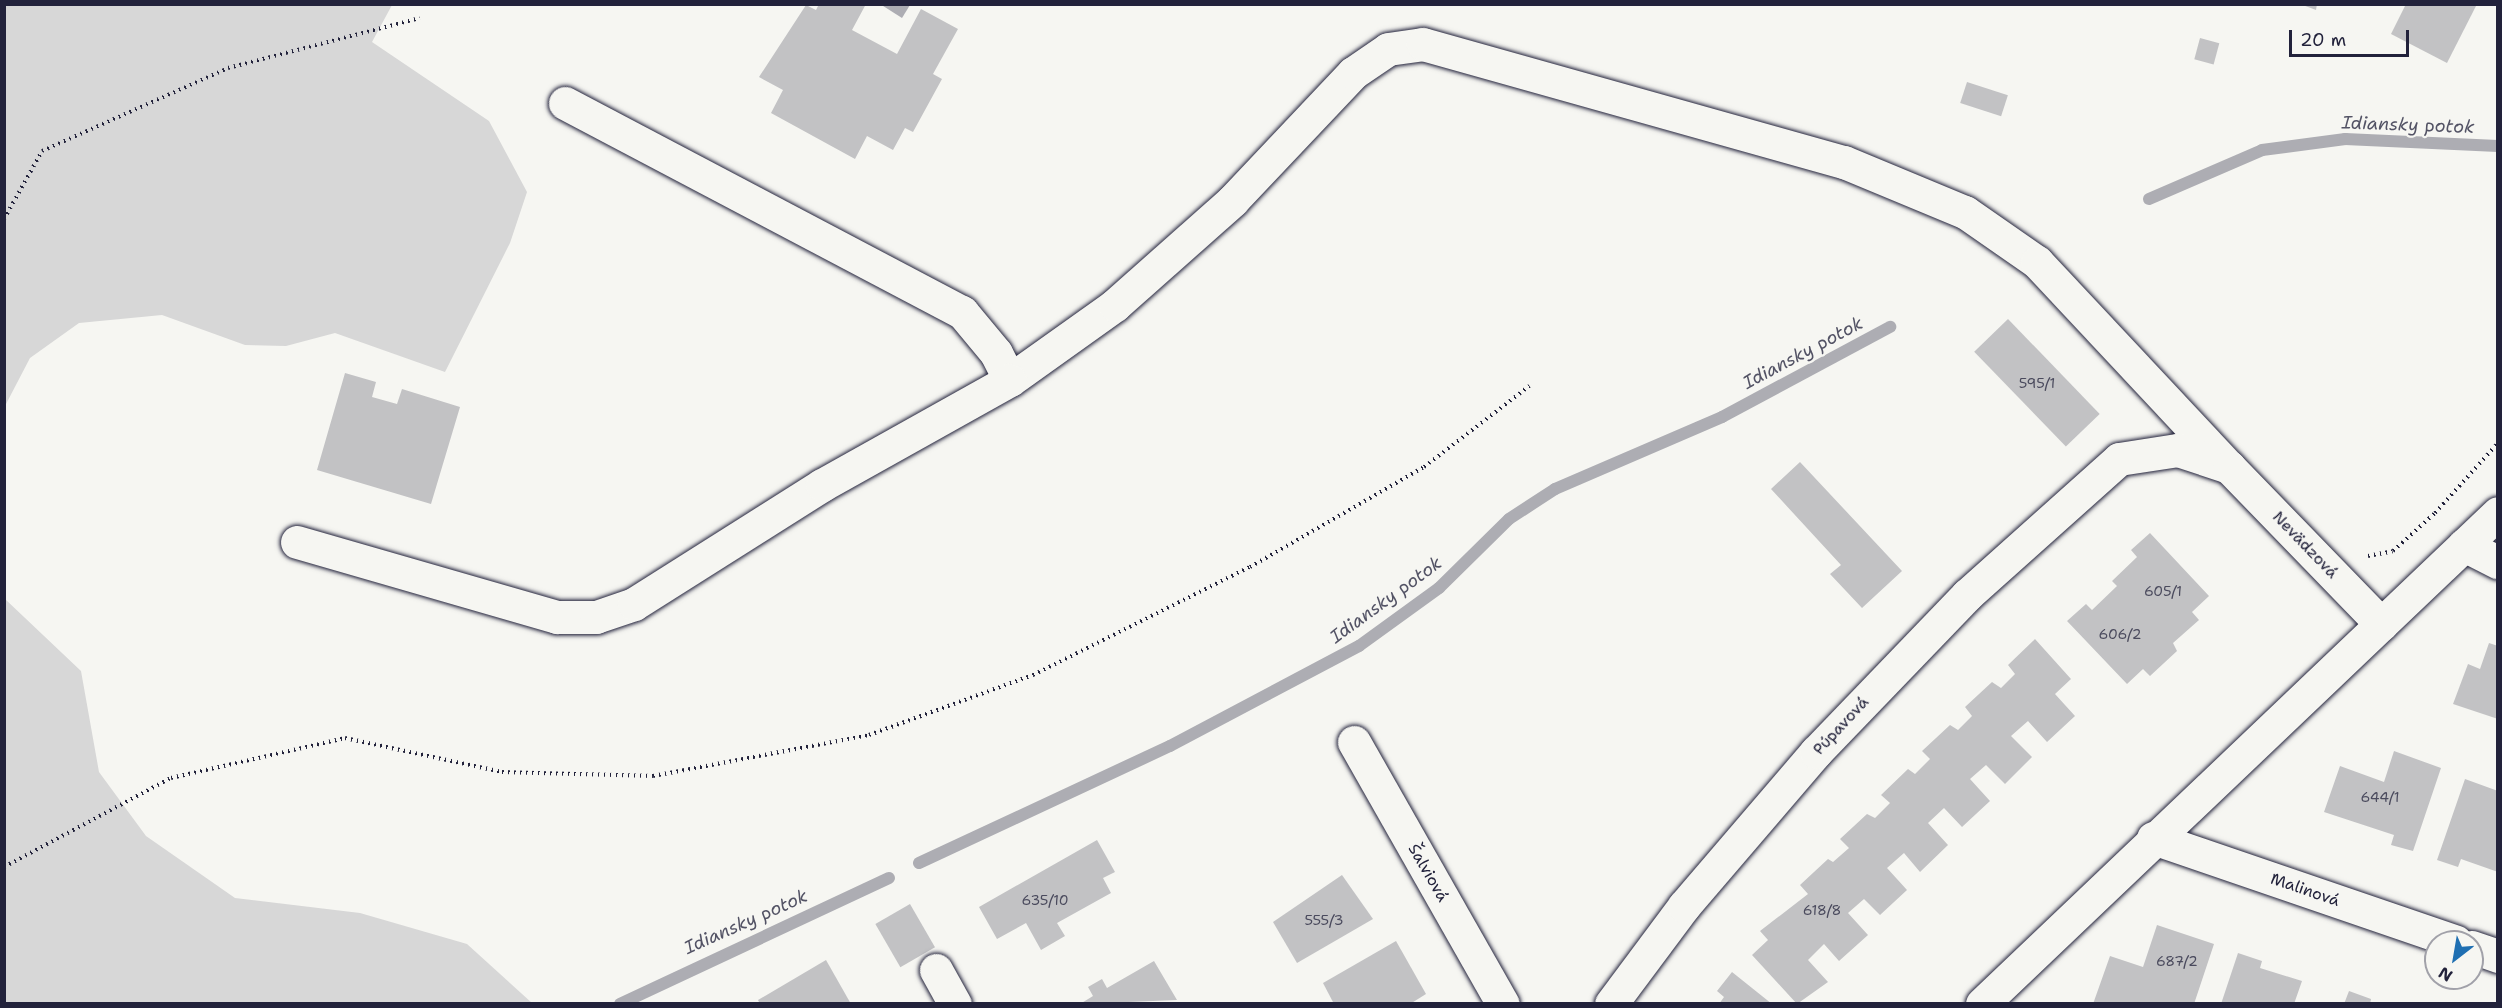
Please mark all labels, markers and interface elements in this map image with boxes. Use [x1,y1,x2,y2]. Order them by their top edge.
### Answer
scale bar [2292,18,2412,56]
text: 20 m [2300,28,2346,52]
water label: Idiansky potok [2341,112,2475,138]
water label: Idiansky potok [1739,312,1867,394]
house number: 595/1 [2019,375,2055,391]
street label: Nevädzová [2268,508,2342,582]
water label: Idiansky potok [1326,552,1446,648]
house number: 605/1 [2144,583,2182,599]
house number: 606/2 [2098,626,2142,642]
street label: Púpavová [1809,693,1873,759]
house number: 644/1 [2360,789,2400,805]
street label: Šalviová [1404,841,1452,905]
street label: Malinová [2268,869,2342,911]
water label: Idiansky potok [681,885,811,959]
house number: 635/10 [1022,892,1068,908]
house number: 618/8 [1803,902,1841,918]
house number: 555/3 [1304,912,1344,928]
north arrow [2424,930,2484,990]
house number: 687/2 [2156,953,2198,969]
text: N [2435,962,2456,986]

